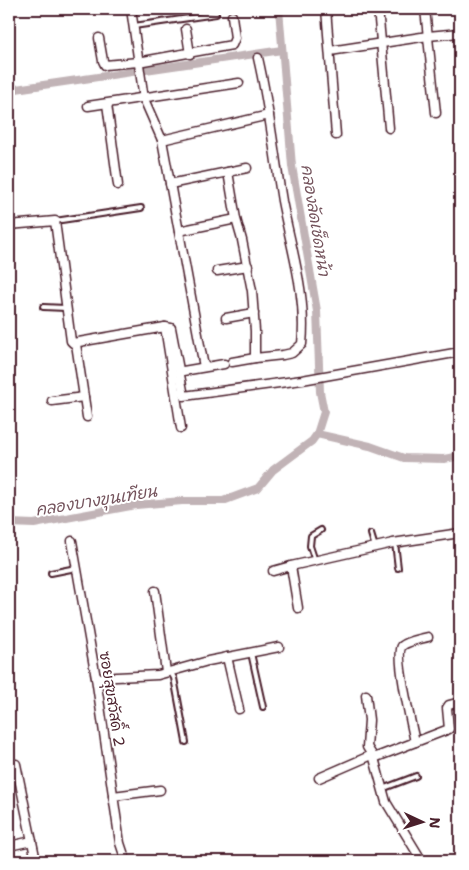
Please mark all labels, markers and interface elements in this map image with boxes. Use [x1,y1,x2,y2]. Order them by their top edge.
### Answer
water label: คลองลัดเช็ดหน้า [296,163,335,278]
water label: คลองบางขุนเทียน [34,480,160,522]
street label: ซอยสุขสวัสดิ์ 2 [94,649,134,748]
north arrow [396,798,446,848]
text: N [426,817,444,829]

